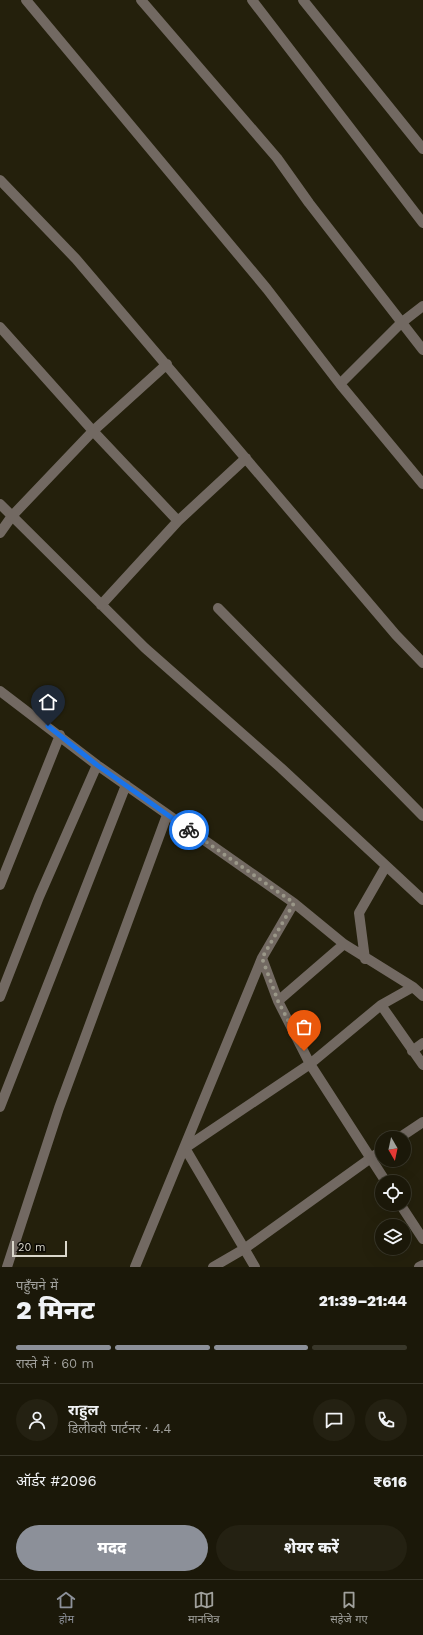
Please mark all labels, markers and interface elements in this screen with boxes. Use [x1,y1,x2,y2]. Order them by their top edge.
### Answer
pin [31,685,65,726]
icon: home [37,691,59,713]
courier [169,810,209,850]
icon: bike [178,819,200,841]
pin [287,1010,321,1051]
icon: bag [293,1016,315,1038]
north arrow [375,1131,411,1167]
map controls [375,1131,411,1255]
button: locate [375,1175,411,1211]
button: layers [375,1219,411,1255]
scale bar [12,1239,67,1258]
text: 20 m [18,1241,46,1254]
text: पहुँचने में [16,1278,58,1293]
text: 21:39–21:44 [319,1292,407,1310]
text: 2 मिनट [16,1295,95,1325]
text: रास्ते में · 60 m [16,1356,94,1371]
button: person [16,1399,58,1441]
button: chat [313,1399,355,1441]
button: phone [365,1399,407,1441]
text: राहुल [68,1401,99,1419]
text: डिलीवरी पार्टनर · 4.4 [68,1421,172,1436]
text: ऑर्डर #2096 [16,1472,97,1490]
text: ₹616 [373,1473,407,1491]
button: मदद [16,1525,208,1571]
button: शेयर करें [216,1525,407,1571]
tab: होम [55,1589,77,1627]
tab: मानचित्र [188,1589,219,1627]
tab: सहेजे गए [330,1589,368,1627]

